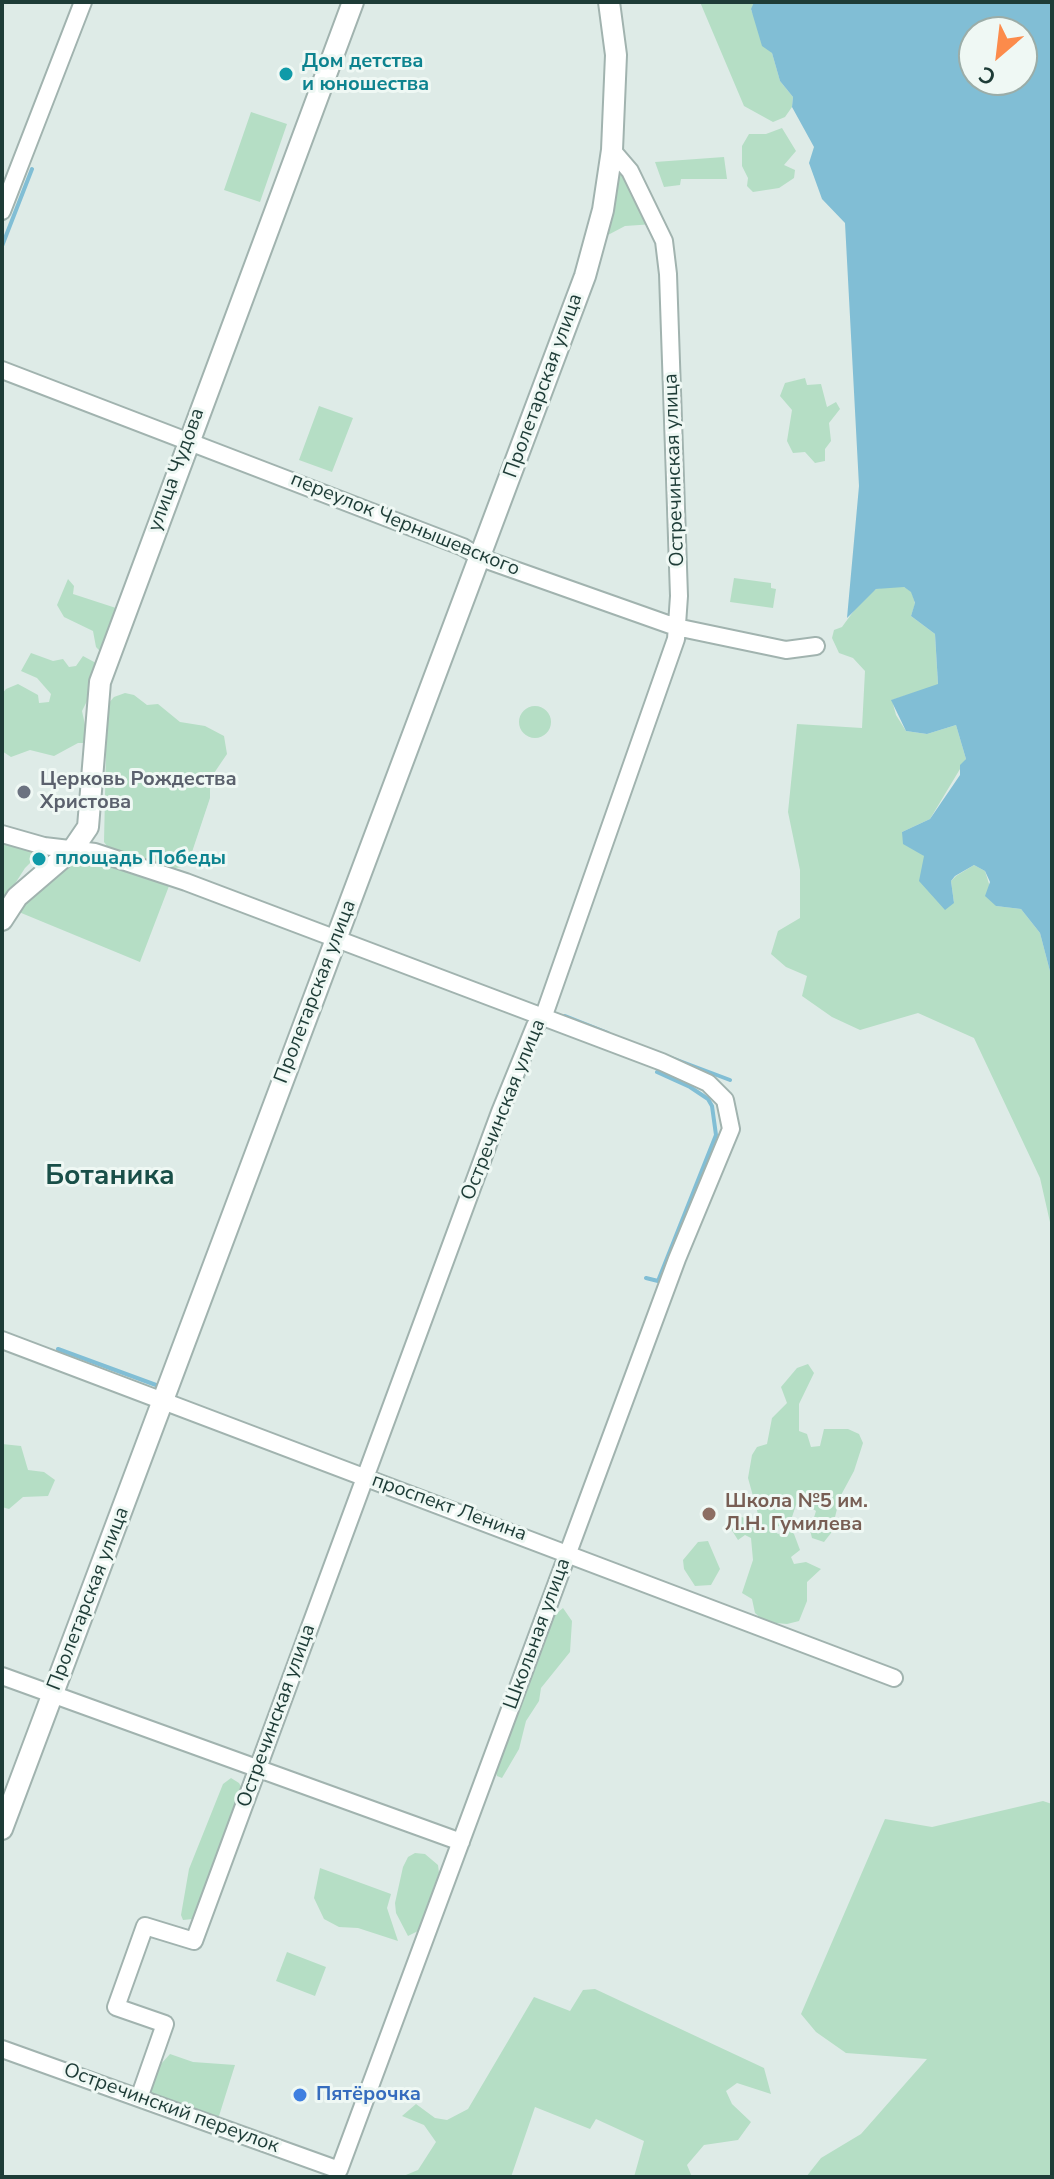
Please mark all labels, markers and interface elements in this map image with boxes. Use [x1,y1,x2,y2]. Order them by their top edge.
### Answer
north arrow [958,16,1038,96]
place label: Дом детства и юношества [302,50,429,97]
text: С [974,59,1001,92]
marker: Дом детства и юношества [277,65,295,83]
street label: Пролетарская улица [499,291,589,481]
street label: Остречинская улица [660,373,690,567]
street label: улица Чудова [144,405,210,535]
street label: переулок Чернышевского [287,468,523,582]
place label: Церковь Рождества Христова [40,768,237,815]
marker: Церковь Рождества Христова [15,783,33,801]
place label: площадь Победы [55,847,226,871]
marker: площадь Победы [30,850,48,868]
street label: Пролетарская улица [270,897,362,1087]
street label: Остречинская улица [457,1016,551,1204]
district label: Ботаника [45,1160,175,1194]
street label: проспект Ленина [368,1469,530,1547]
place label: Школа №5 им. Л.Н. Гумилева [725,1490,868,1537]
street label: Пролетарская улица [43,1504,135,1694]
marker: Школа №5 им. Л.Н. Гумилева [700,1505,718,1523]
street label: Школьная улица [500,1555,576,1713]
street label: Остречинская улица [233,1621,321,1811]
street label: Остречинский переулок [60,2059,282,2159]
place label: Пятёрочка [316,2083,421,2107]
marker: Пятёрочка [291,2086,309,2104]

